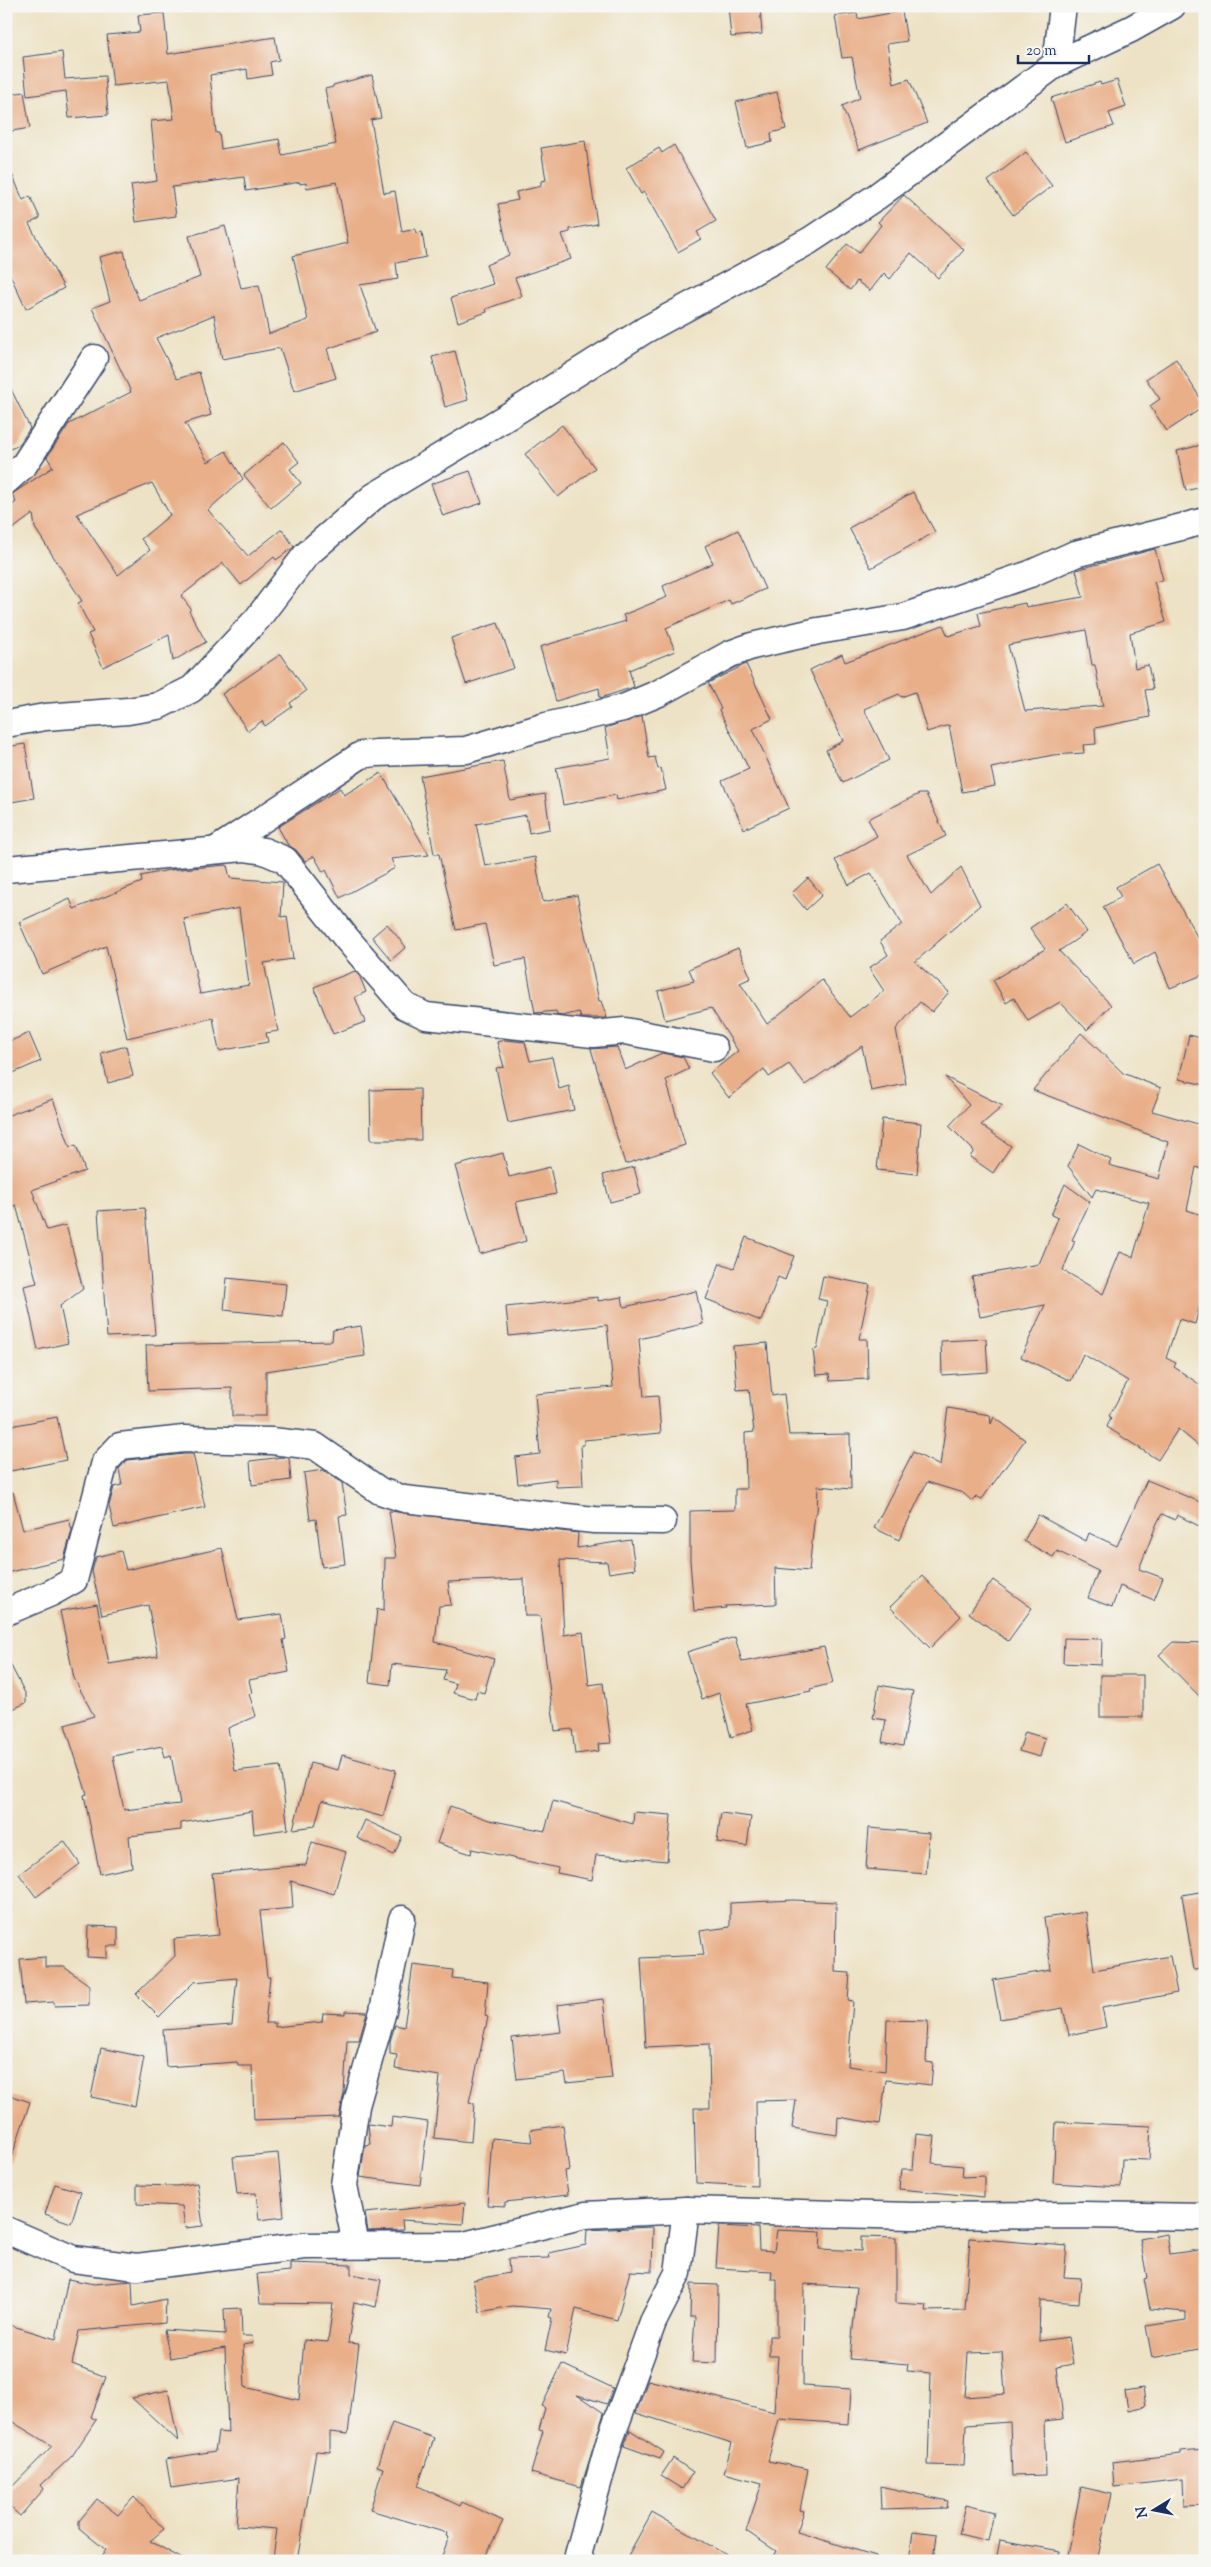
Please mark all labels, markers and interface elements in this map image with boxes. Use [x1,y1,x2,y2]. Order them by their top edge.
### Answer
scale bar [1018,32,1090,64]
text: 20 m [1026,41,1057,62]
north arrow [1128,2484,1178,2534]
text: N [1132,2505,1154,2519]

